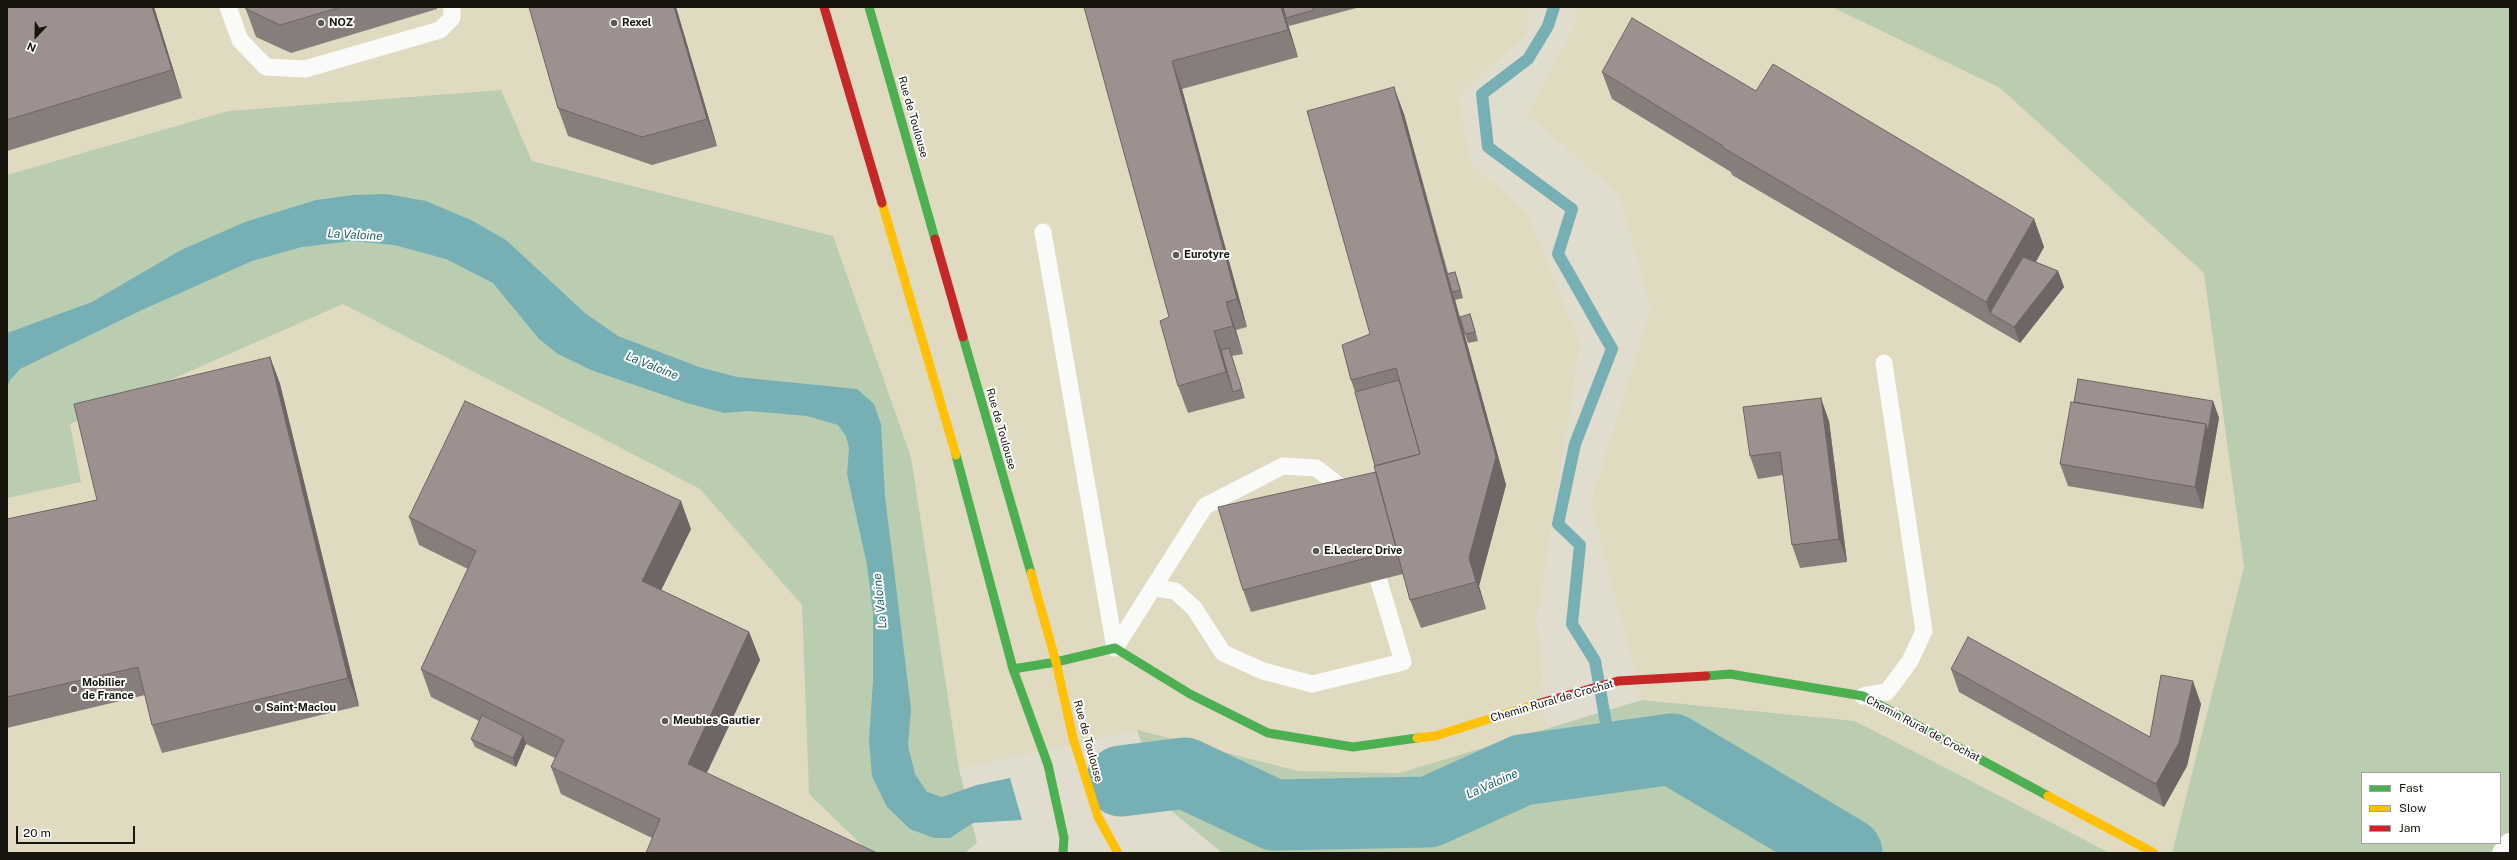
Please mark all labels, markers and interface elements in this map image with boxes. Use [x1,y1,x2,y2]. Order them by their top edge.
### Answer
north arrow [16,16,56,56]
place label: NOZ [329,16,353,30]
place label: Rexel [622,16,651,30]
marker: NOZ [316,18,326,28]
marker: Rexel [609,18,619,28]
text: N [25,40,38,54]
street label: Rue de Toulouse [895,75,931,159]
water label: La Valoine [327,226,383,244]
place label: Eurotyre [1184,248,1230,262]
marker: Eurotyre [1171,250,1181,260]
water label: La Valoine [624,349,680,383]
street label: Rue de Toulouse [983,387,1019,471]
place label: E.Leclerc Drive [1324,544,1402,558]
marker: E.Leclerc Drive [1311,546,1321,556]
water label: La Valoine [870,573,890,629]
place label: Mobilier de France [82,676,134,702]
street label: Chemin Rural de Crochat [1489,677,1615,725]
marker: Mobilier de France [69,684,79,694]
street label: Chemin Rural de Crochat [1864,693,1982,765]
street label: Rue de Toulouse [1071,699,1105,783]
place label: Saint-Maclou [266,701,336,715]
marker: Saint-Maclou [253,703,263,713]
place label: Meubles Gautier [673,714,760,728]
marker: Meubles Gautier [660,716,670,726]
water label: La Valoine [1464,766,1520,802]
legend [2361,772,2501,844]
text: Fast [2399,781,2423,795]
text: Slow [2399,801,2426,815]
scale bar [18,818,137,844]
text: Jam [2399,821,2421,835]
text: 20 m [23,826,51,840]

